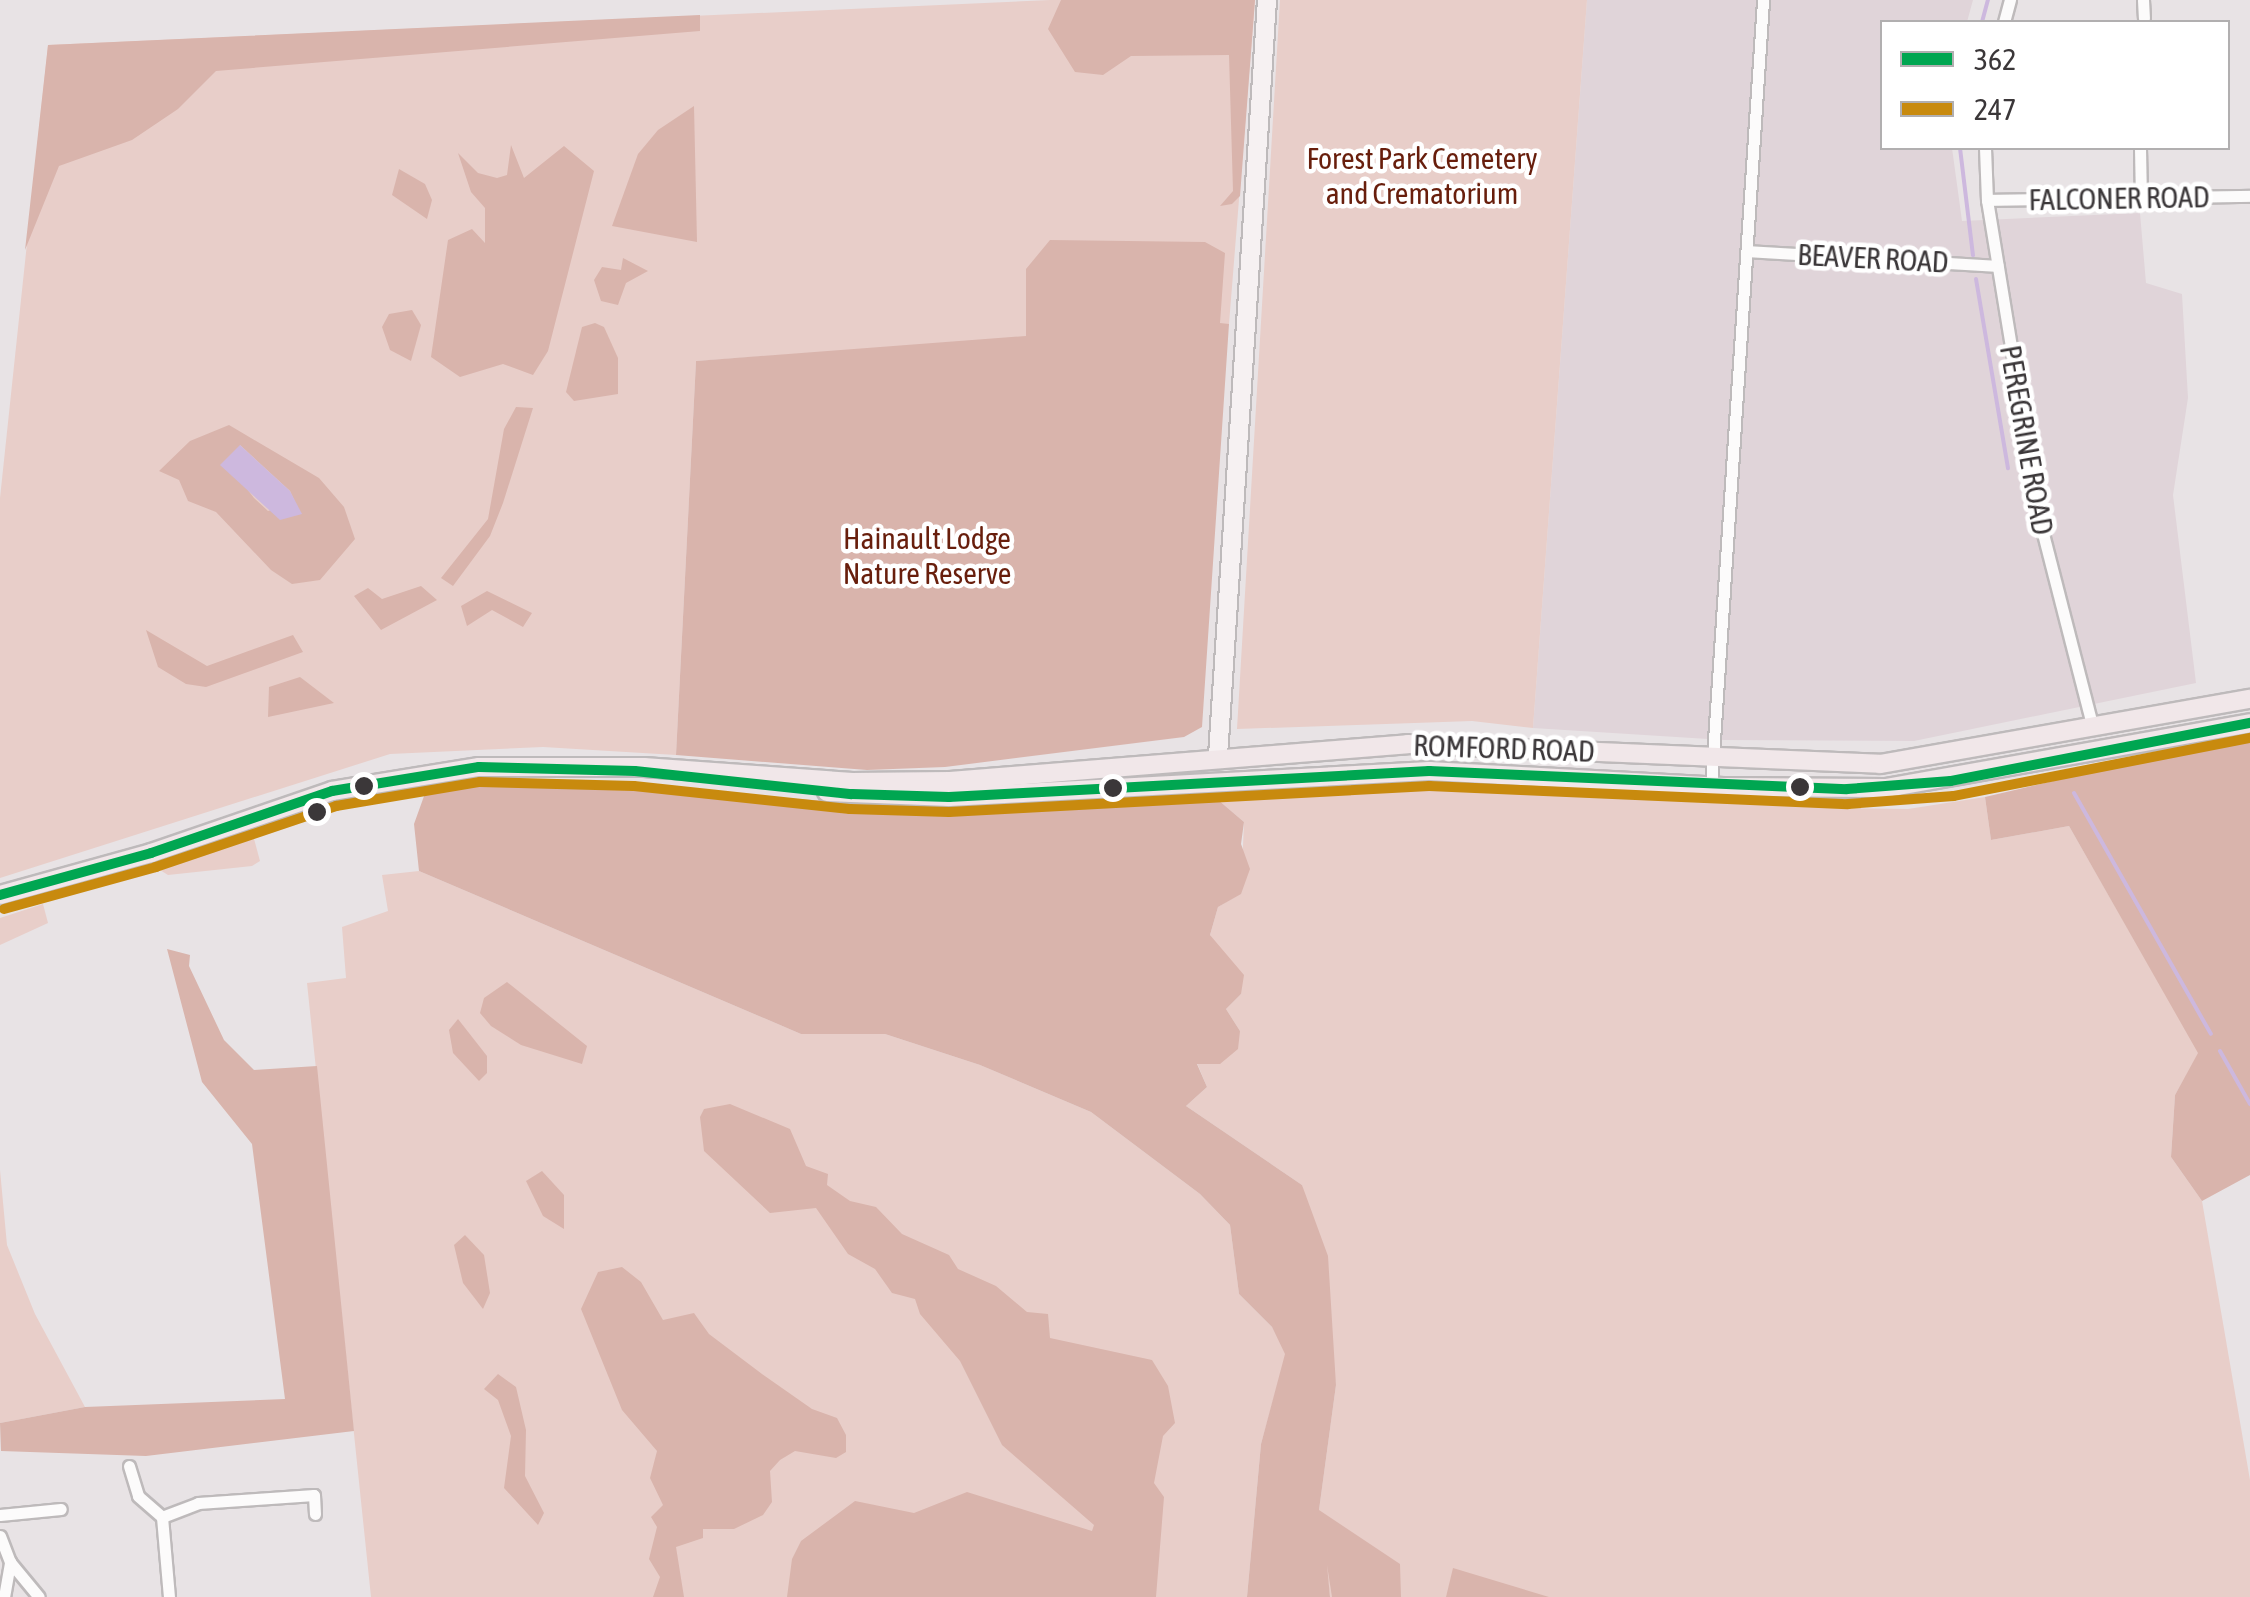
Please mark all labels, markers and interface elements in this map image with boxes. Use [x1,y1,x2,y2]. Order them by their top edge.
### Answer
legend [1880,20,2230,150]
text: 362 [1974,42,2016,76]
text: 247 [1974,92,2016,126]
park label: Forest Park Cemetery and Crematorium [1306,140,1538,210]
street label: FALCONER ROAD [2028,178,2210,218]
street label: BEAVER ROAD [1796,236,1950,280]
street label: PEREGRINE ROAD [1993,342,2061,538]
park label: Hainault Lodge Nature Reserve [843,520,1011,590]
street label: ROMFORD ROAD [1413,727,1595,769]
unlabelled marker [354,776,374,796]
unlabelled marker [1790,777,1810,797]
unlabelled marker [1103,778,1123,798]
unlabelled marker [307,802,327,822]

